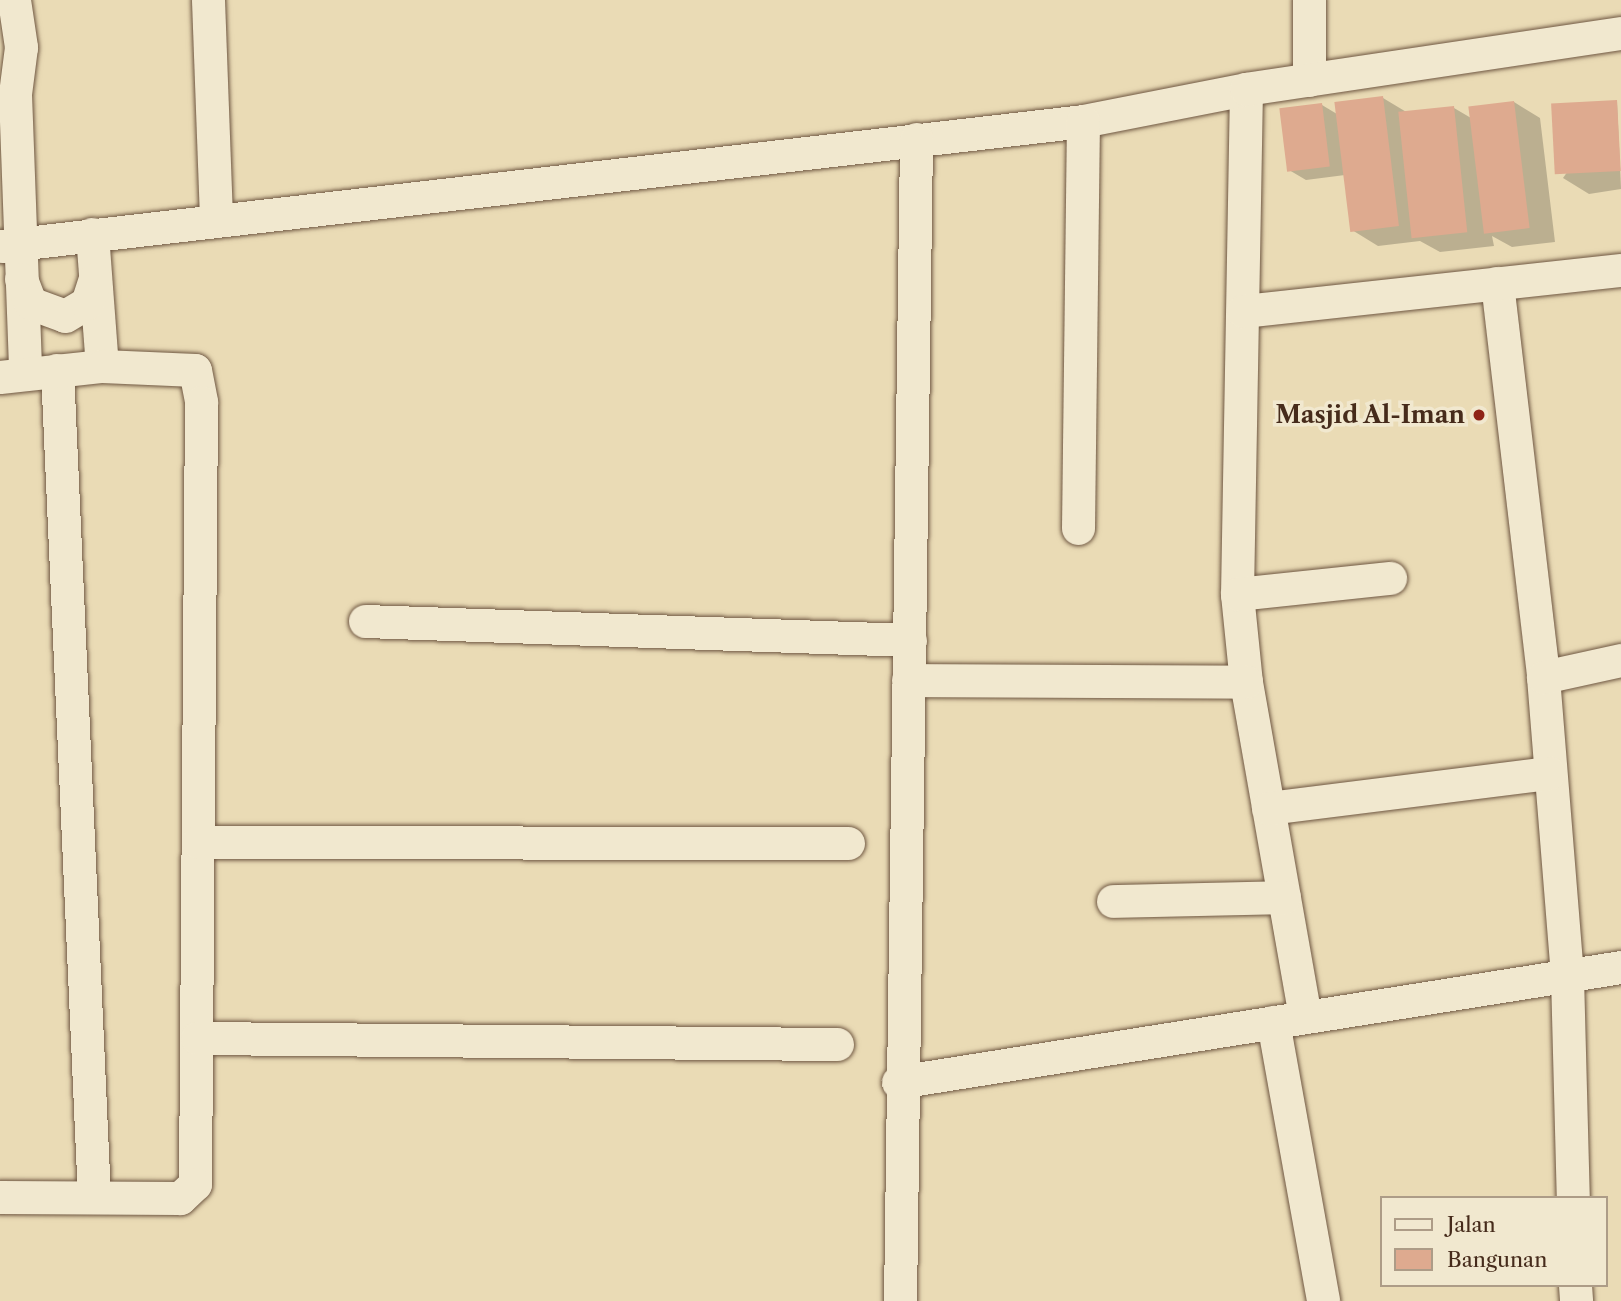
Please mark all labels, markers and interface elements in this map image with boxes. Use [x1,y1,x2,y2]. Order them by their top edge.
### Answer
place label: Masjid Al-Iman [1275,401,1465,429]
marker: Masjid Al-Iman [1471,407,1487,423]
legend [1380,1196,1607,1287]
text: Jalan [1447,1212,1496,1237]
text: Bangunan [1447,1247,1547,1272]

